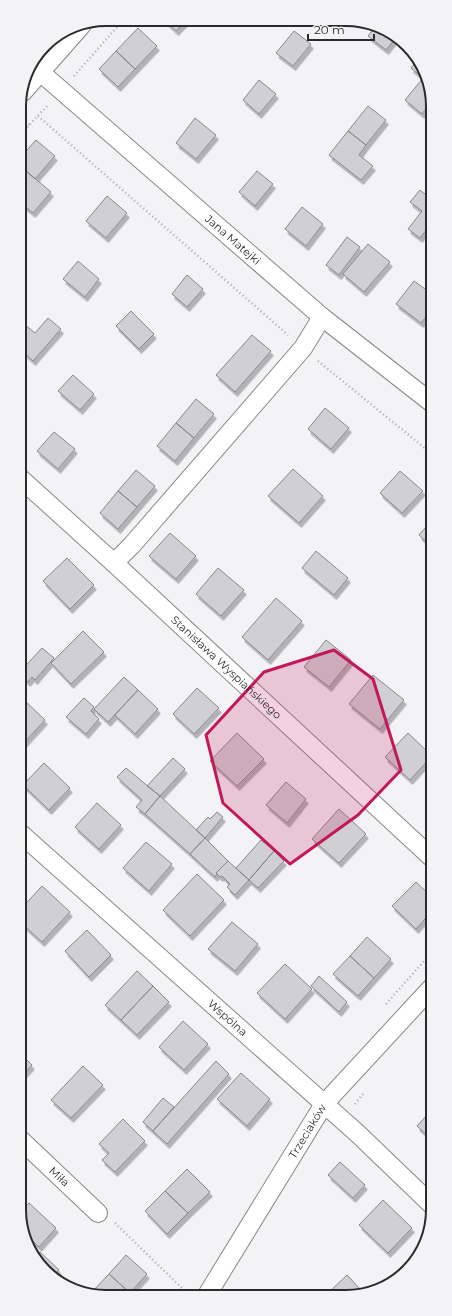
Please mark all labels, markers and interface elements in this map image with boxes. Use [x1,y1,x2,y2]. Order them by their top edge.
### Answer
scale bar [308,16,374,42]
text: 20 m [314,22,345,37]
street label: Jana Matejki [201,211,264,268]
street label: Stanisława Wyspiańskiego [168,613,285,722]
street label: Wspólna [205,997,250,1039]
street label: Trzeciaków [285,1101,329,1161]
street label: Miła [46,1163,73,1189]

